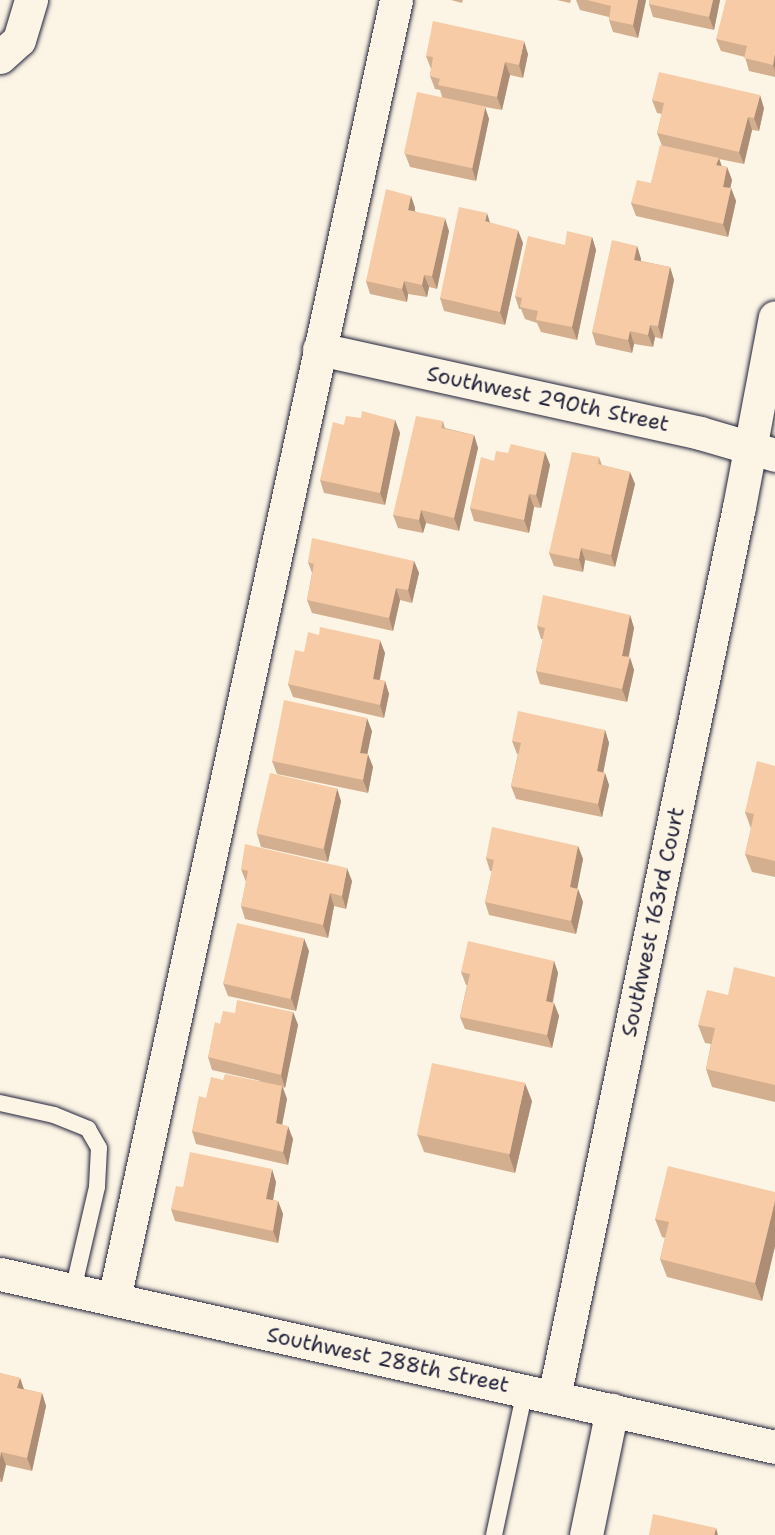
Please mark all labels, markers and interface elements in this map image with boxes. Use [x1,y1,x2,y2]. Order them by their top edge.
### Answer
street label: Southwest 290th Street [425,361,671,437]
street label: Southwest 163rd Court [616,805,690,1039]
street label: Southwest 288th Street [265,1322,511,1398]

